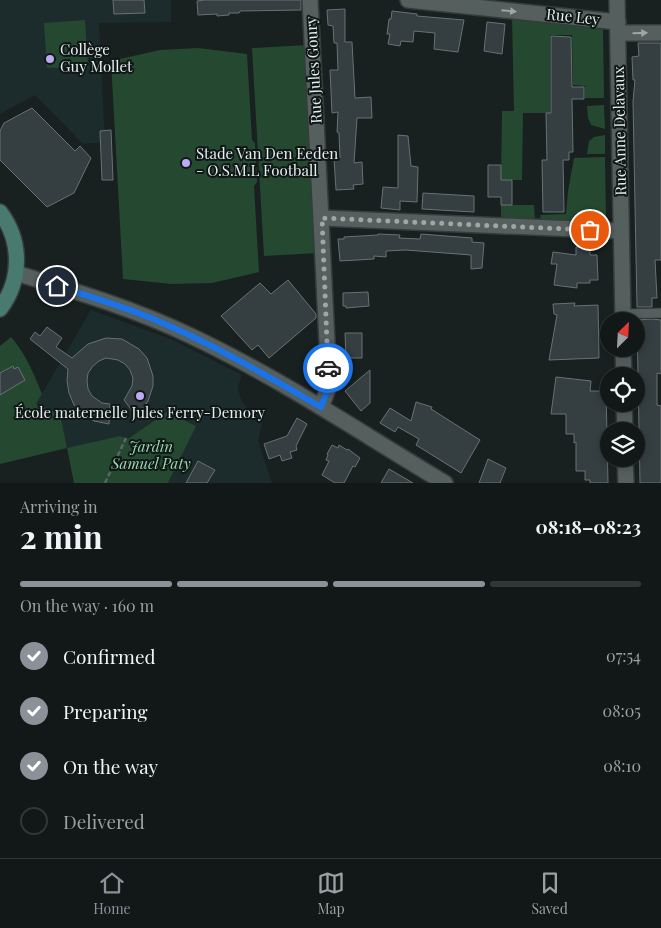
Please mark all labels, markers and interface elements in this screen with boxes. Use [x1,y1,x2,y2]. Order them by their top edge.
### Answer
street label: Rue Ley [545,3,601,29]
one-way arrow [501,7,517,15]
street label: Rue Jules Goury [300,16,326,124]
one-way arrow [632,29,648,37]
place label: Collège Guy Mollet [60,39,133,76]
marker: Collège Guy Mollet [44,53,56,65]
street label: Rue Anne Delavaux [608,66,630,196]
place label: Stade Van Den Eeden - O.S.M.L Football [196,143,338,180]
marker: Stade Van Den Eeden - O.S.M.L Football [180,157,192,169]
pin [569,209,611,251]
icon: bag [576,216,604,244]
pin [36,265,78,307]
icon: home [43,272,71,300]
north arrow [600,312,645,358]
map controls [600,312,645,467]
courier [303,343,353,393]
icon: car [314,354,342,382]
button: locate [600,367,645,412]
marker: École maternelle Jules Ferry-Demory [134,390,146,402]
place label: École maternelle Jules Ferry-Demory [15,402,266,422]
button: layers [600,422,645,467]
park label: Jardin Samuel Paty [110,436,191,473]
text: Arriving in [20,496,98,517]
text: 08:18–08:23 [536,513,641,539]
text: 2 min [20,514,103,557]
text: On the way · 160 m [20,595,154,616]
icon: check [20,642,48,670]
text: Confirmed [63,643,156,669]
text: 07:54 [606,645,641,666]
icon: check [20,697,48,725]
text: Preparing [63,698,148,724]
text: 08:05 [603,700,641,721]
icon: check [20,752,48,780]
text: On the way [63,753,158,779]
text: 08:10 [603,755,641,776]
text: Delivered [63,808,145,834]
tab: Home [93,869,131,918]
tab: Map [317,869,345,918]
tab: Saved [531,869,568,918]

